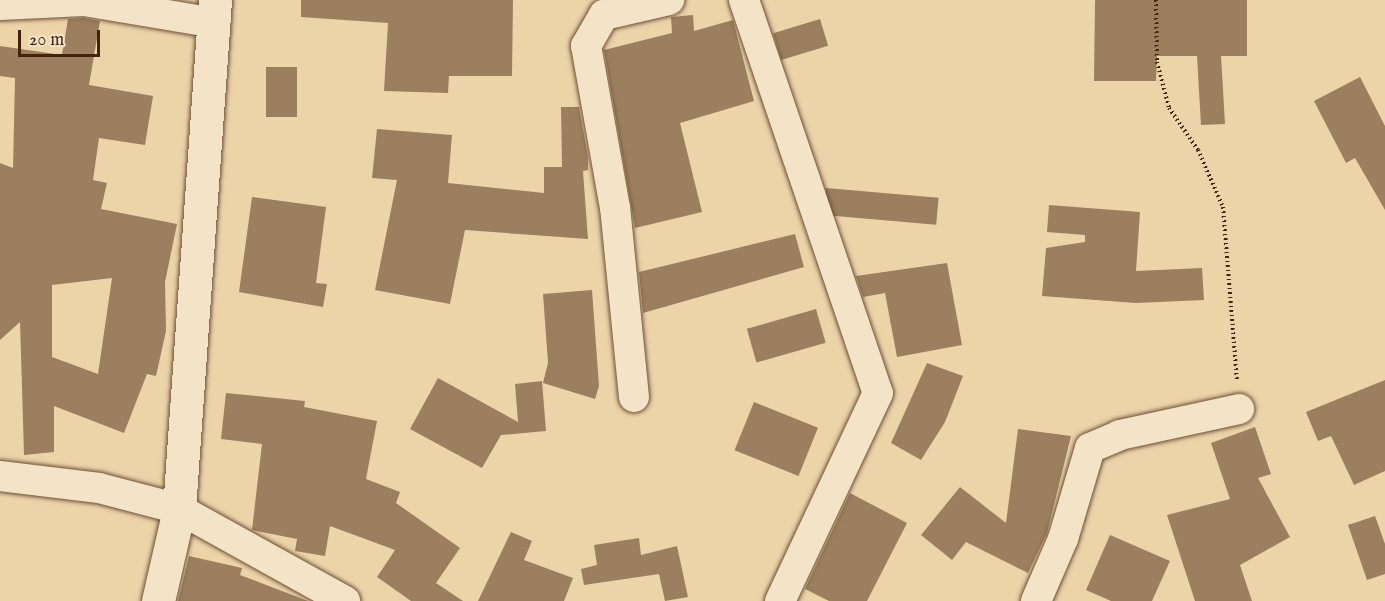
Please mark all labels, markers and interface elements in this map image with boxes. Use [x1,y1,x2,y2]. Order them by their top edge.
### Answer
scale bar [21,18,104,56]
text: 20 m [29,29,64,52]

